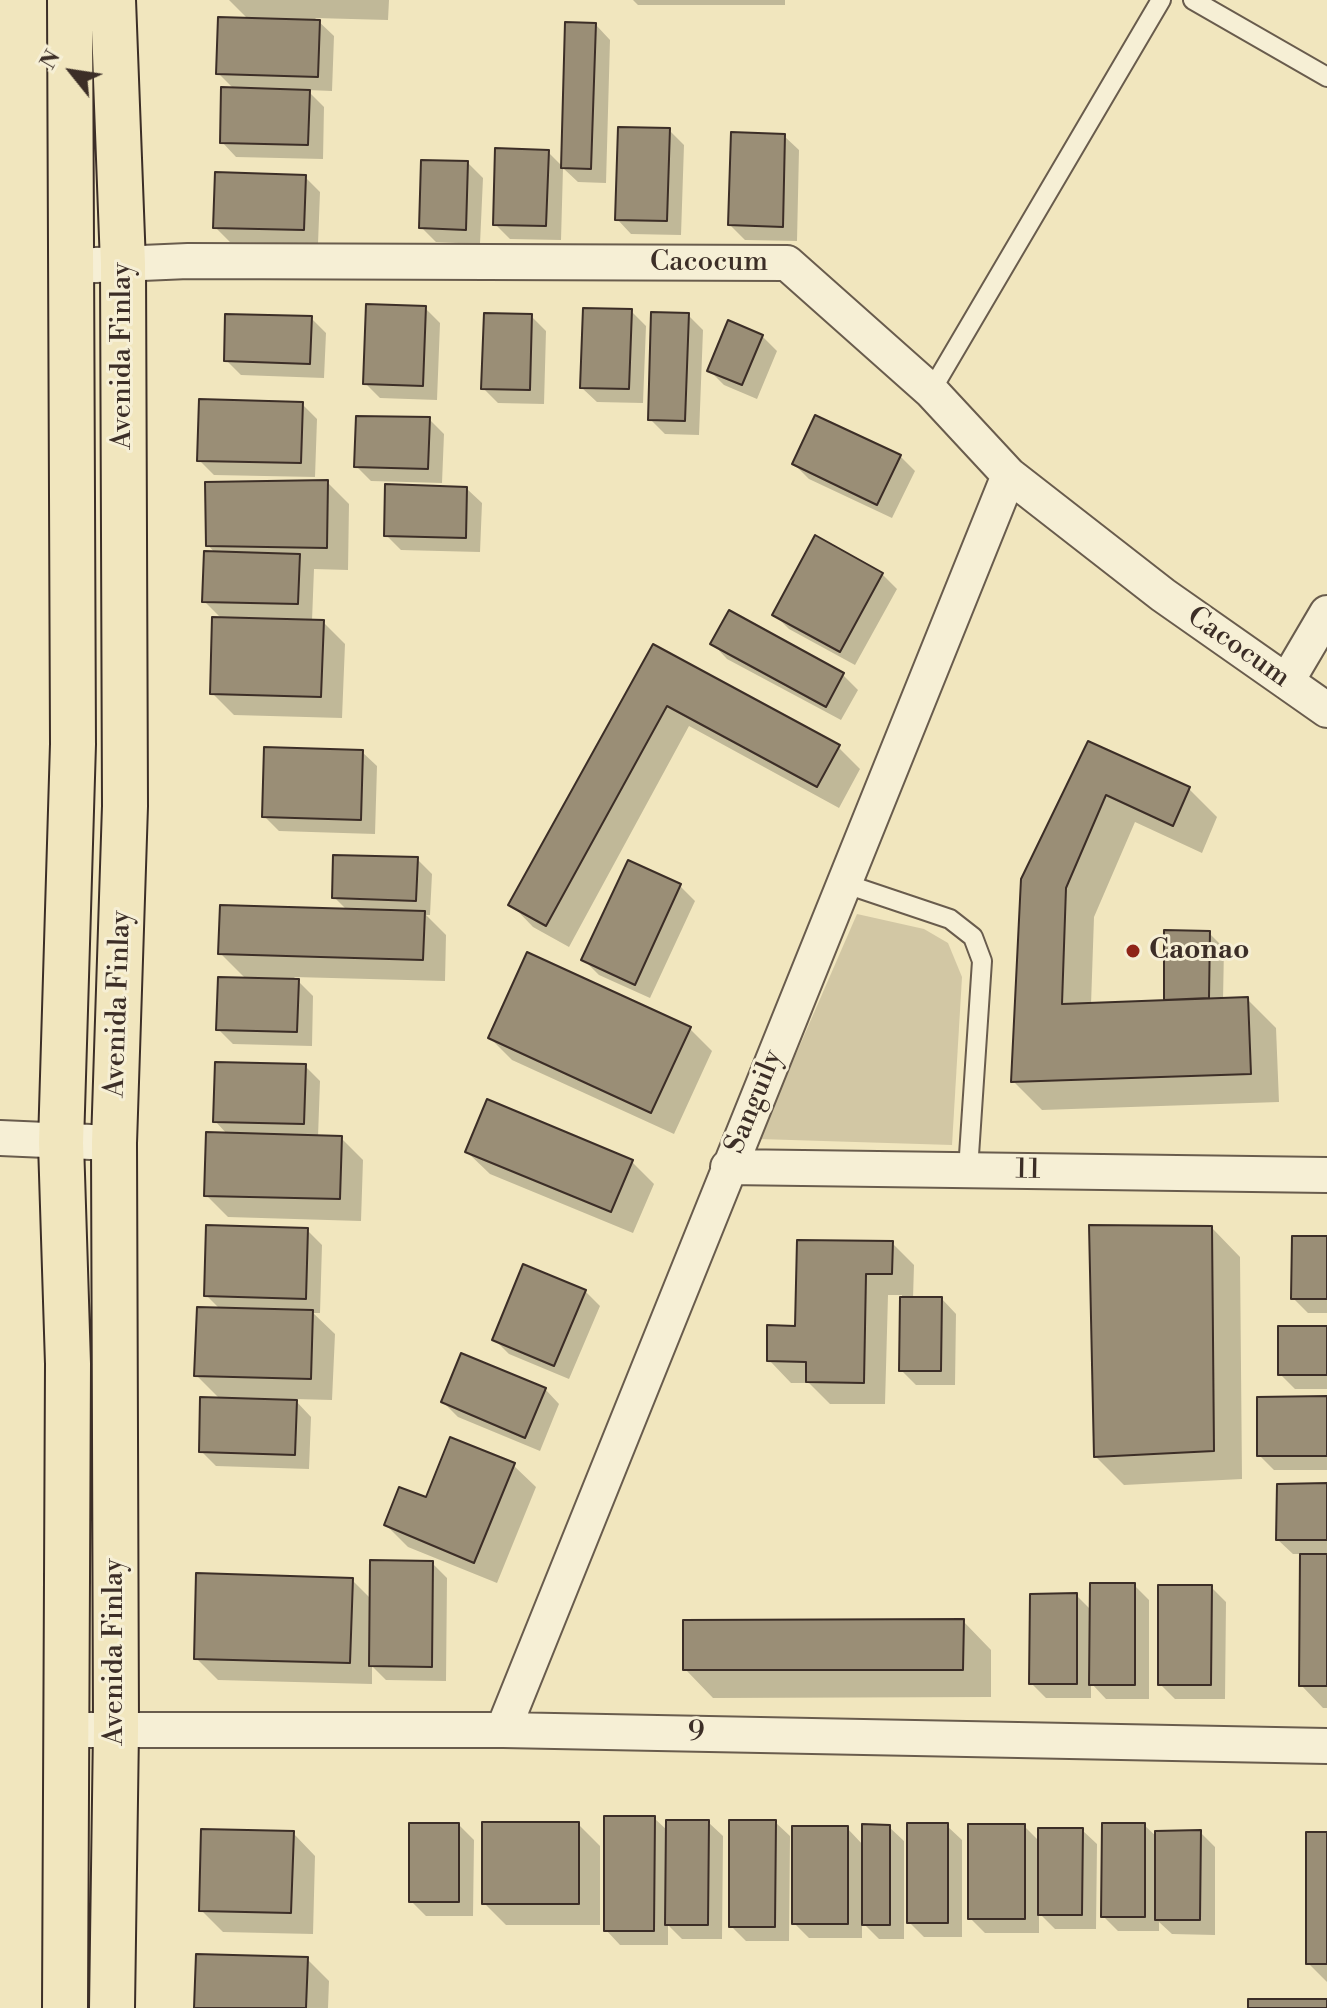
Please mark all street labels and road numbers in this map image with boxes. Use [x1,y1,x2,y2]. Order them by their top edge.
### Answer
street label: Cacocum [650,246,768,280]
street label: Avenida Finlay [106,262,140,450]
street label: Cacocum [1180,600,1296,696]
street label: Avenida Finlay [99,910,139,1098]
street label: Sanguily [719,1045,791,1159]
street label: 11 [1015,1154,1041,1188]
street label: Avenida Finlay [98,1558,132,1746]
street label: 9 [687,1716,705,1750]

